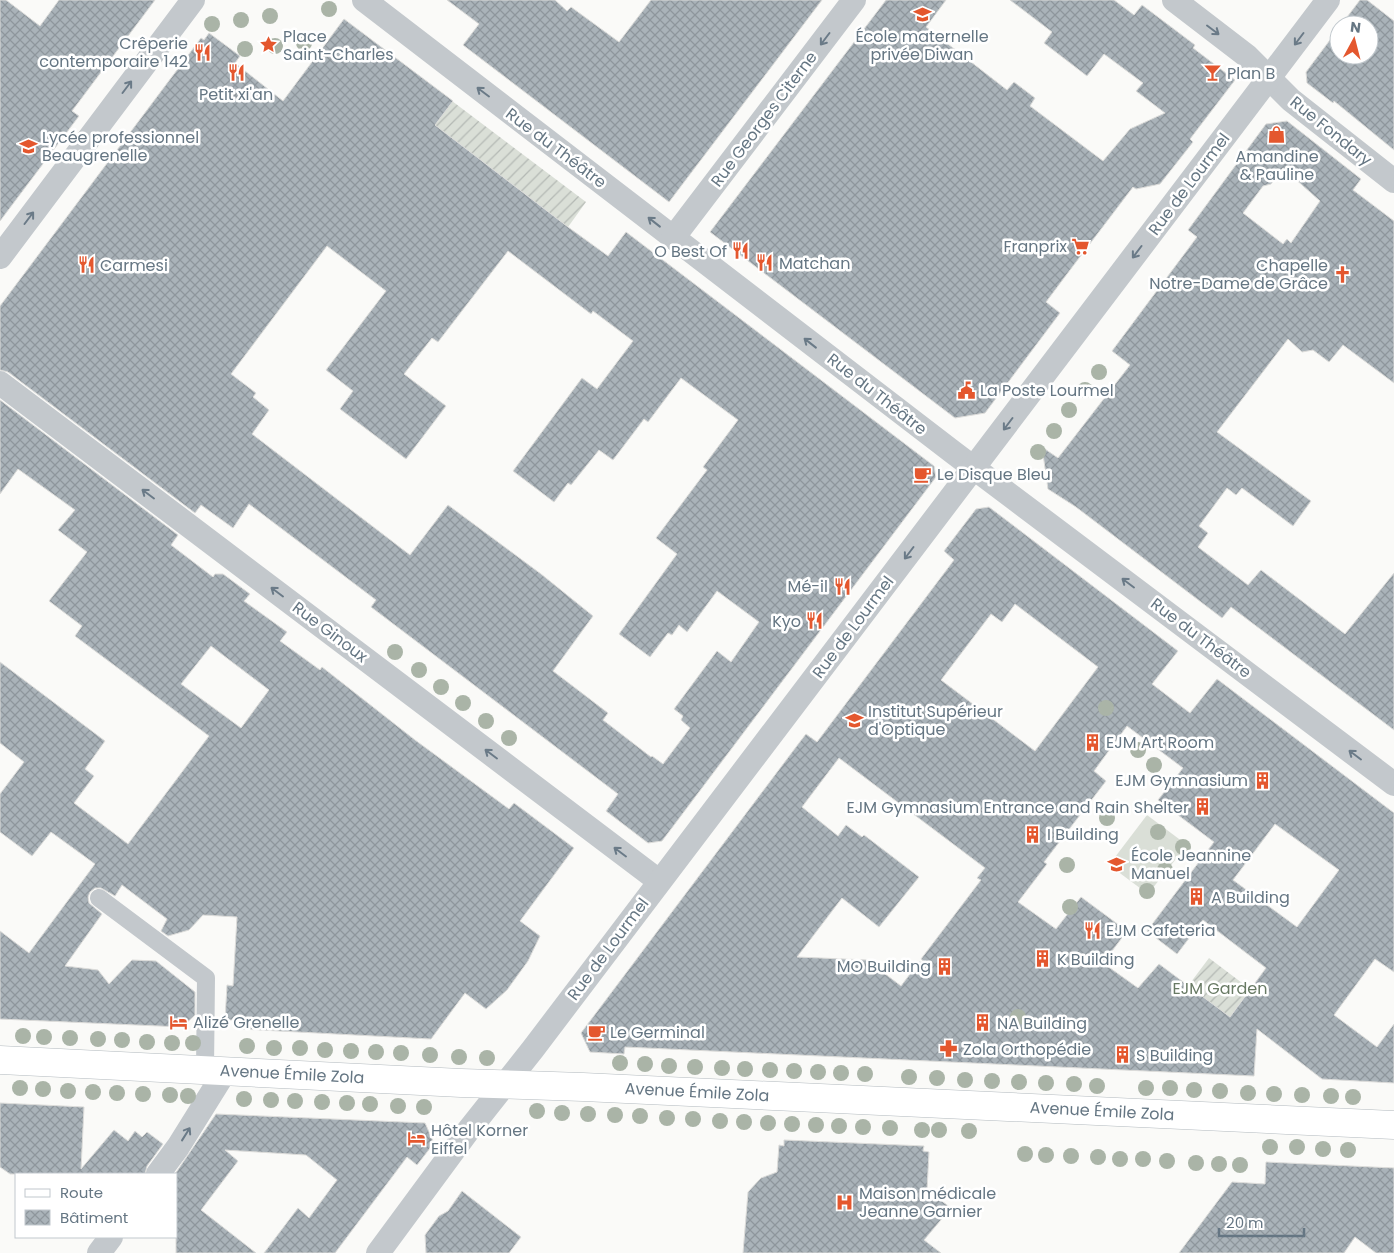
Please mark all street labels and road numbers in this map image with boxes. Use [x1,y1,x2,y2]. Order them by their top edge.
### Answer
street label: Rue Georges Citerne [705,46,823,192]
street label: Rue Fondary [1285,91,1377,171]
street label: Rue du Théâtre [501,102,611,194]
street label: Rue de Lourmel [1143,128,1235,240]
street label: Rue du Théâtre [822,348,932,440]
street label: Rue de Lourmel [807,571,899,683]
street label: Rue du Théâtre [1146,592,1256,684]
street label: Rue Ginoux [288,596,373,668]
street label: Rue de Lourmel [562,893,654,1005]
street label: Avenue Émile Zola [219,1059,365,1089]
street label: Avenue Émile Zola [624,1077,770,1107]
street label: Avenue Émile Zola [1029,1096,1175,1126]

